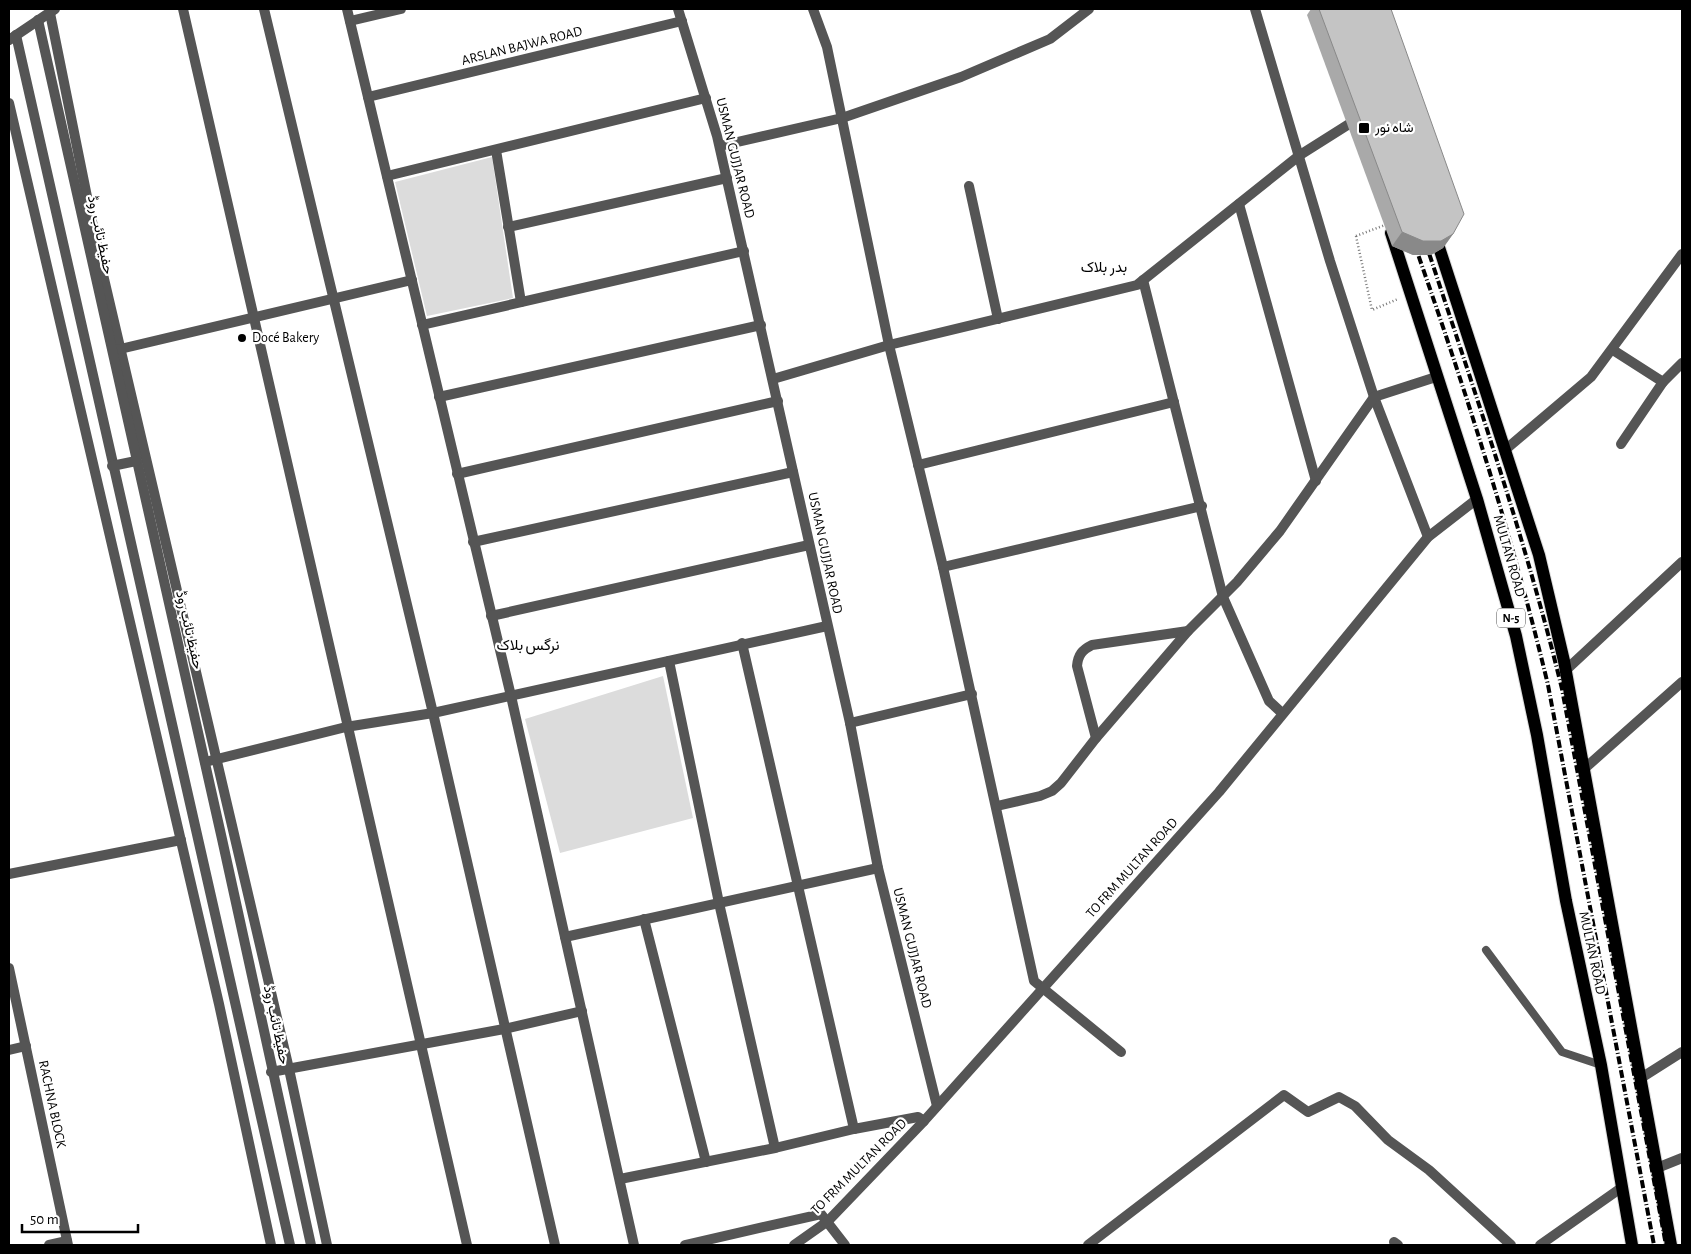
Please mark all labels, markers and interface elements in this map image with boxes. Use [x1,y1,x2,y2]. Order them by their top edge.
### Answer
street label: ARSLAN BAJWA ROAD [460,24,584,68]
street label: USMAN GUJJAR ROAD [713,96,757,220]
marker: شاہ نور [1357,121,1371,135]
place label: شاہ نور [1374,121,1414,136]
street label: حفیظ تائب روڈ [84,194,116,276]
district label: بدر بلاک [1081,260,1127,276]
place label: Docé Bakery [252,331,319,345]
marker: Docé Bakery [236,332,248,344]
street label: USMAN GUJJAR ROAD [805,491,845,615]
street label: MULTAN ROAD [1491,513,1527,599]
street label: حفیظ تائب روڈ [172,589,206,671]
road number: N-5 [1497,608,1525,628]
district label: نرگس بلاک [497,638,559,655]
street label: TO FRM MULTAN ROAD [1084,815,1180,921]
street label: USMAN GUJJAR ROAD [890,886,934,1010]
street label: MULTAN ROAD [1576,910,1608,996]
street label: حفیظ تائب روڈ [260,984,292,1066]
street label: RACHNA BLOCK [36,1059,68,1149]
street label: TO FRM MULTAN ROAD [808,1116,910,1218]
scale bar [22,1202,139,1234]
text: 50 m [30,1212,59,1227]

